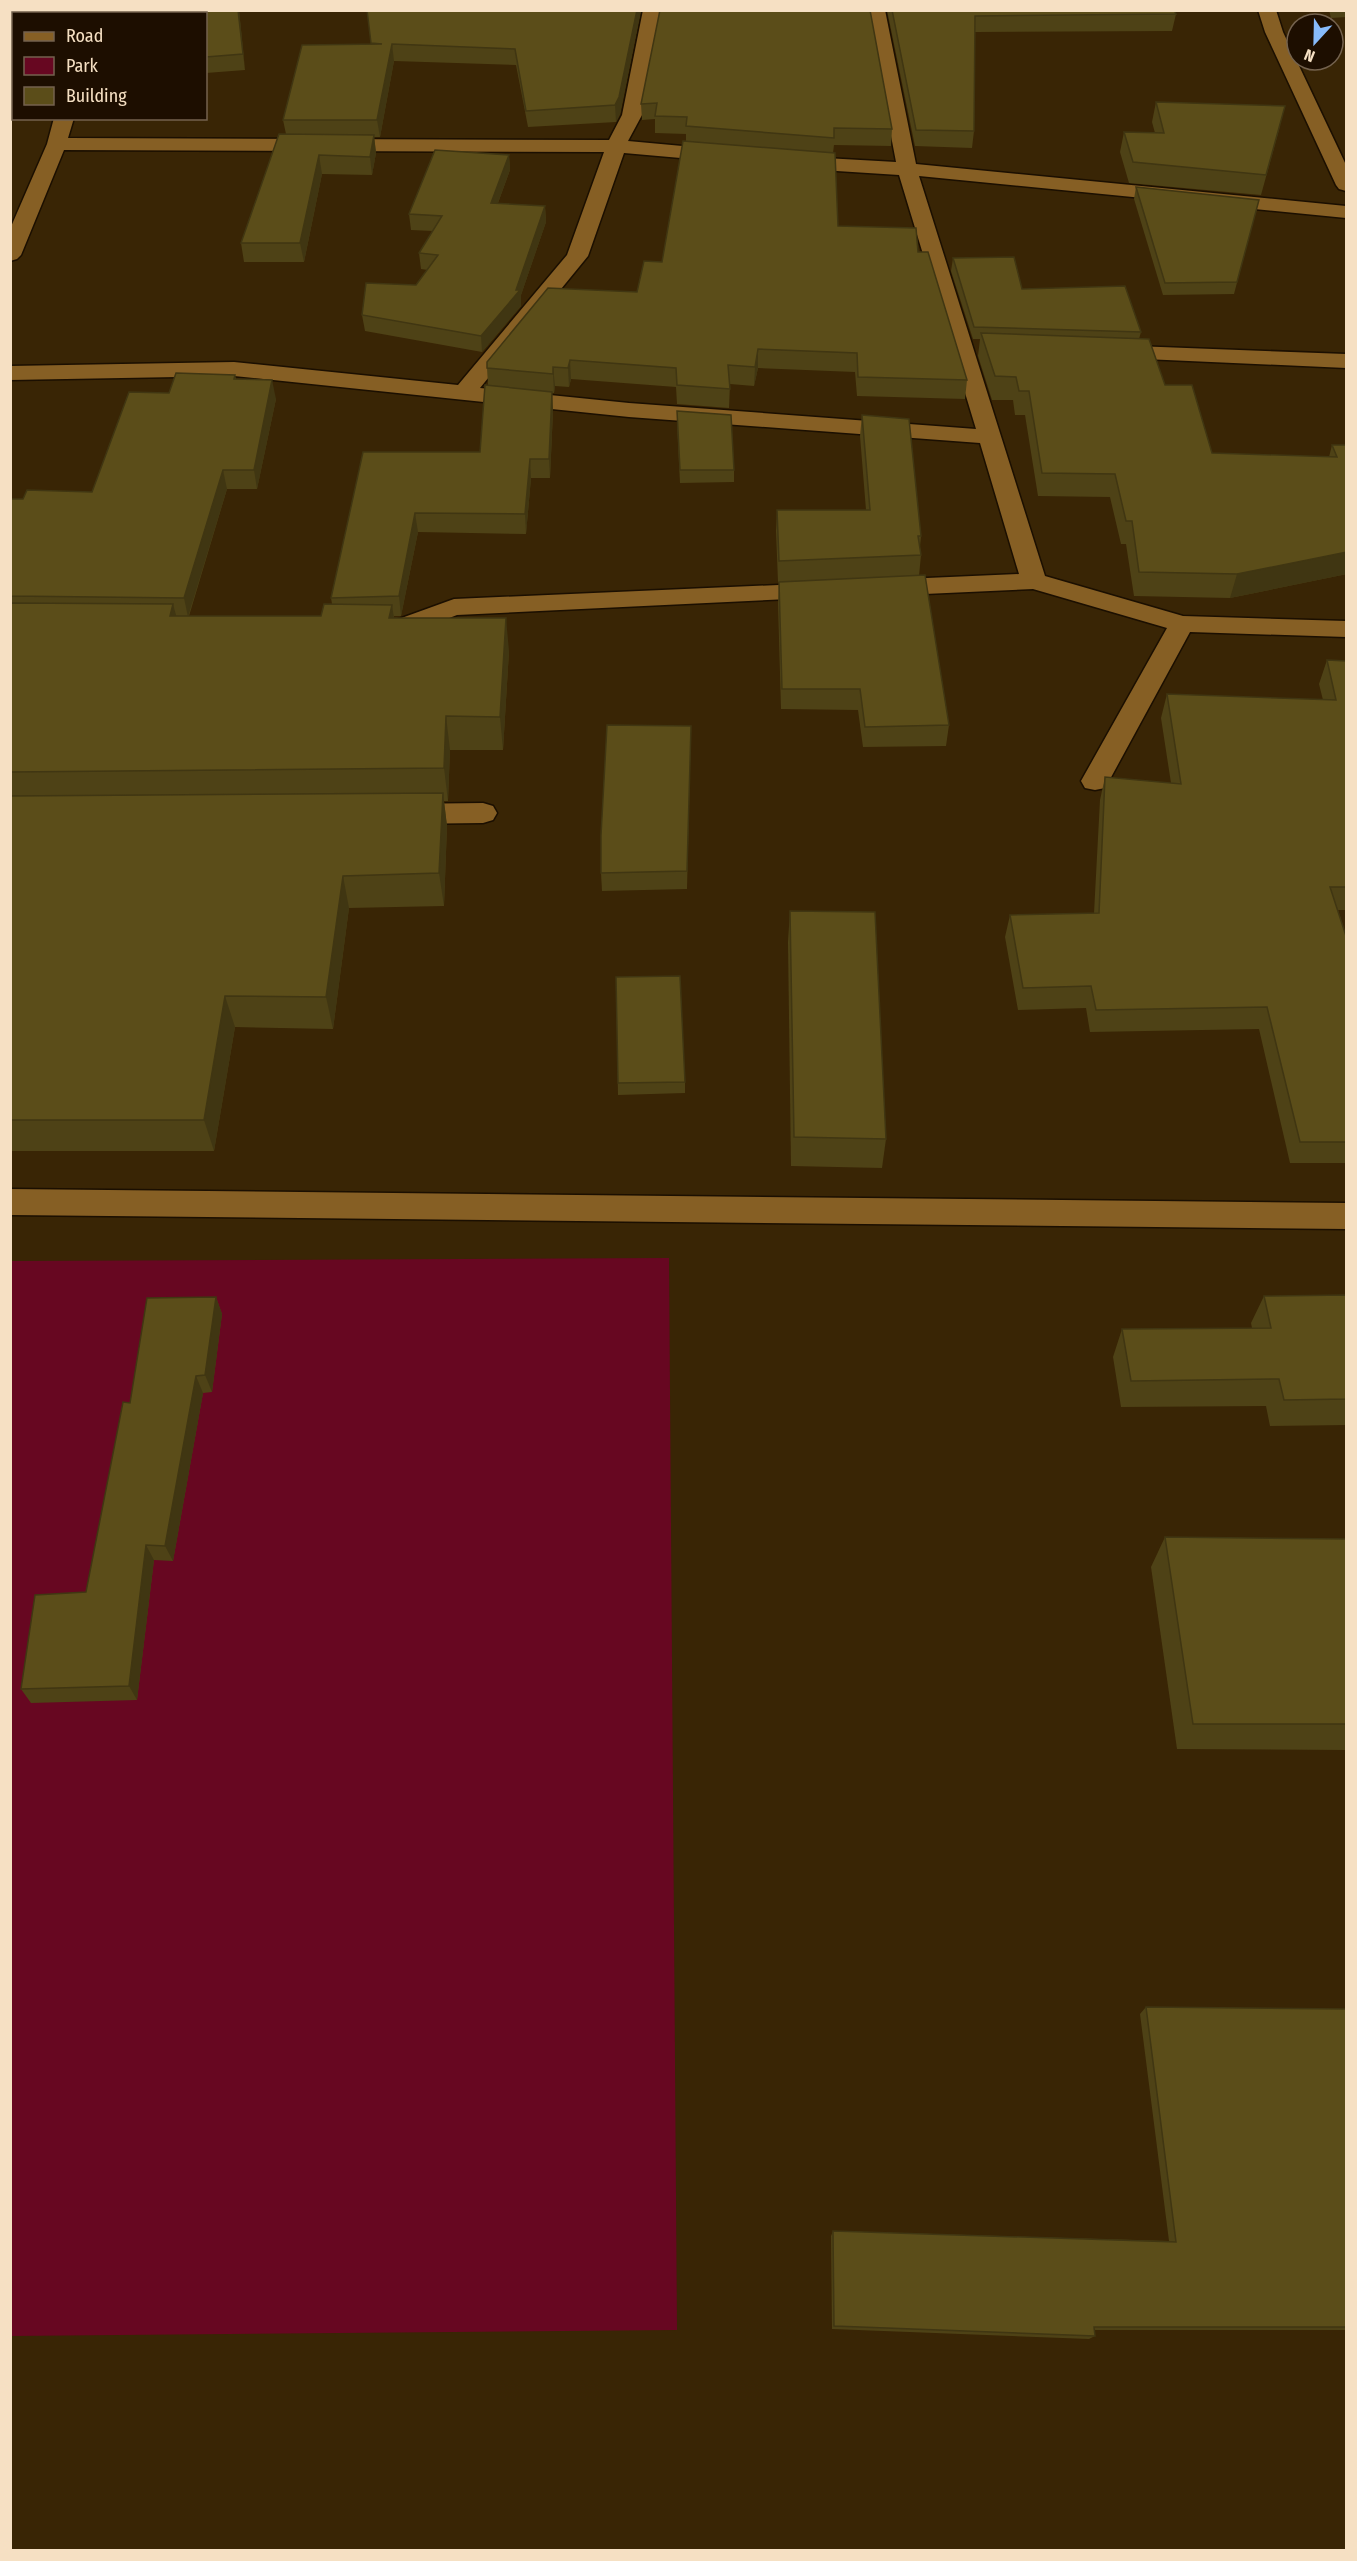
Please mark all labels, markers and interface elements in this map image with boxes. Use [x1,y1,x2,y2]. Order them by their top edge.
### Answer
legend [12,12,207,120]
north arrow [1285,12,1345,72]
text: Road [66,25,103,47]
text: N [1302,45,1318,66]
text: Park [66,55,99,77]
text: Building [66,85,127,107]

